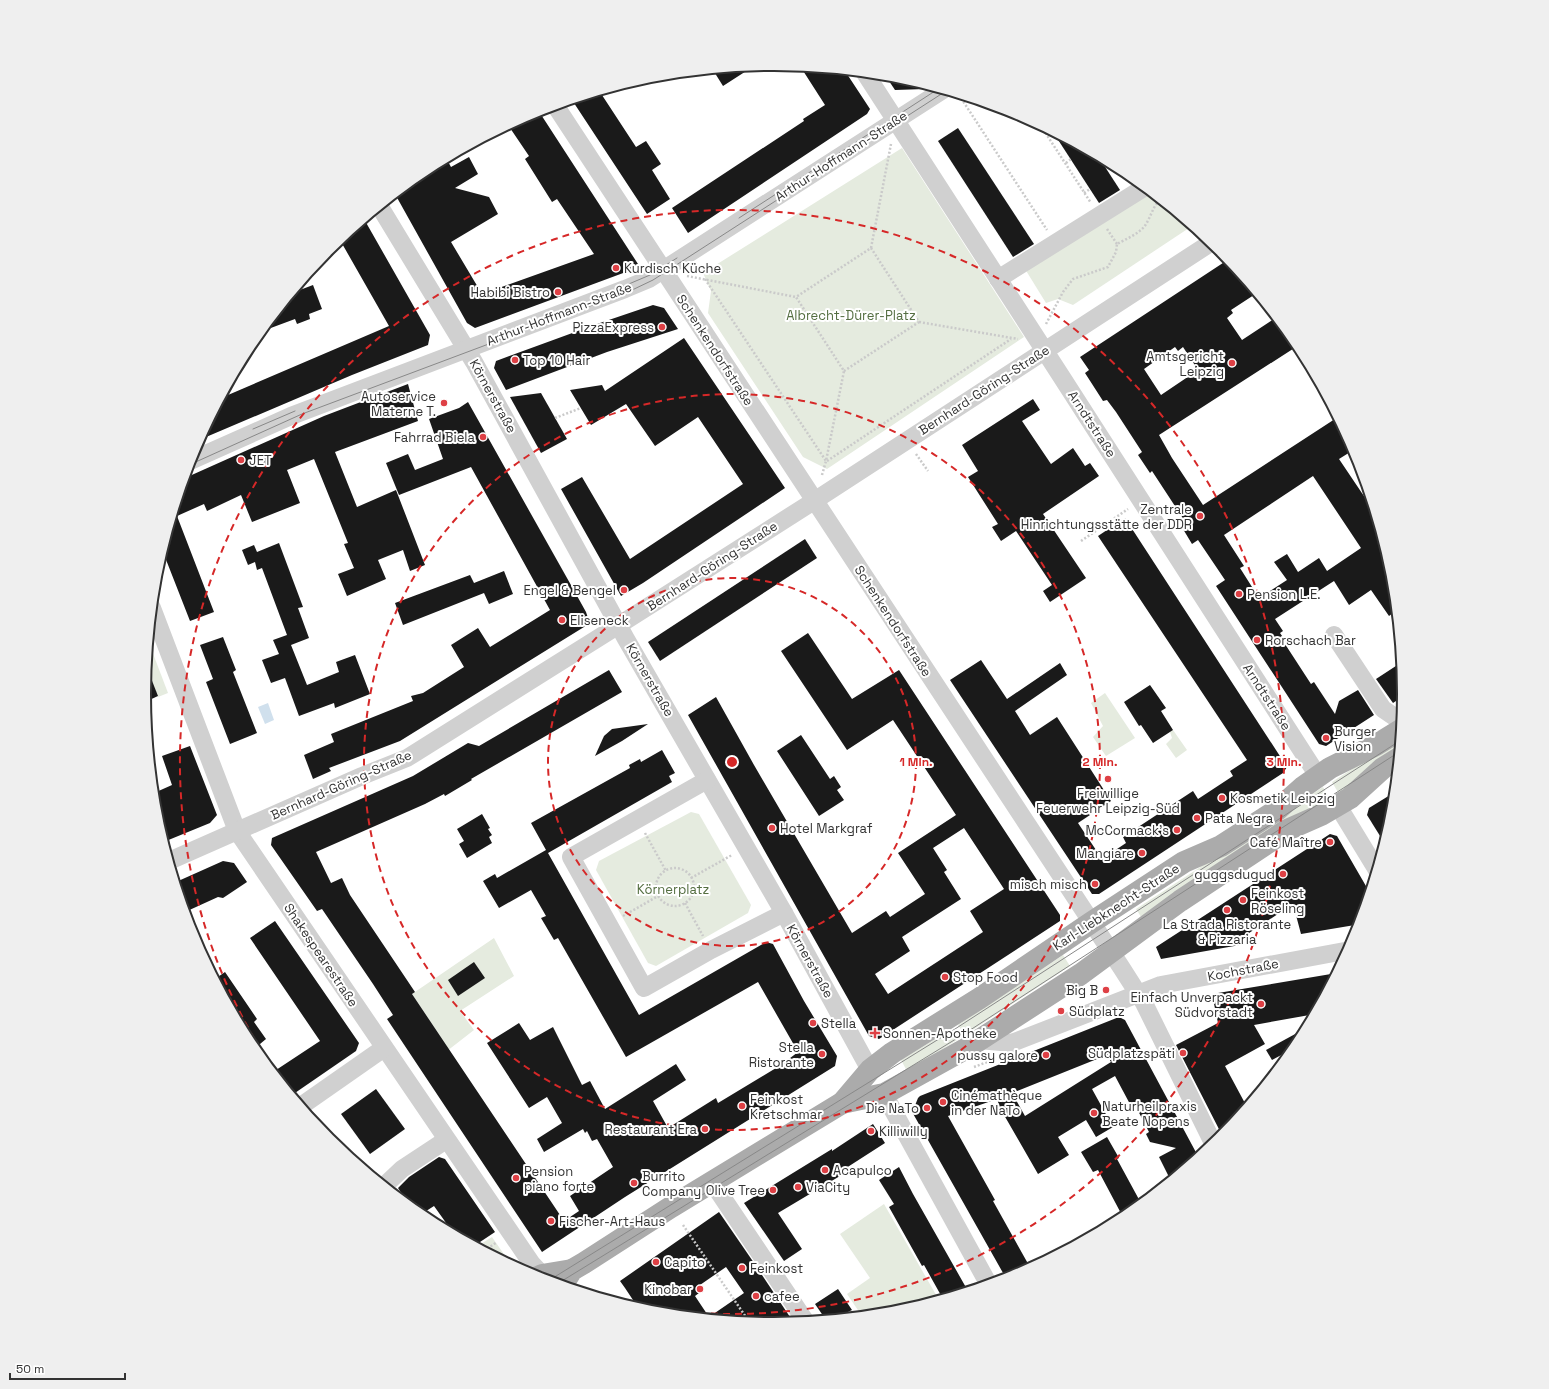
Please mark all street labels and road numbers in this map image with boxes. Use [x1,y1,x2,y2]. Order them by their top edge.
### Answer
street label: Arthur-Hoffmann-Straße [772,107,910,205]
street label: Arthur-Hoffmann-Straße [484,278,634,350]
street label: Schenkendorfstraße [673,291,757,409]
street label: Bernhard-Göring-Straße [915,341,1053,439]
street label: Körnerstraße [466,356,520,436]
street label: Arndtstraße [1064,387,1120,461]
street label: Bernhard-Göring-Straße [643,517,781,615]
street label: Schenkendorfstraße [851,562,935,680]
street label: Körnerstraße [622,640,678,720]
street label: Arndtstraße [1239,660,1295,734]
street label: Bernhard-Göring-Straße [268,746,414,824]
street label: Karl-Liebknecht-Straße [1049,860,1183,954]
street label: Shakespearestraße [280,900,362,1010]
street label: Körnerstraße [783,921,837,1001]
street label: Kochstraße [1206,955,1280,985]

